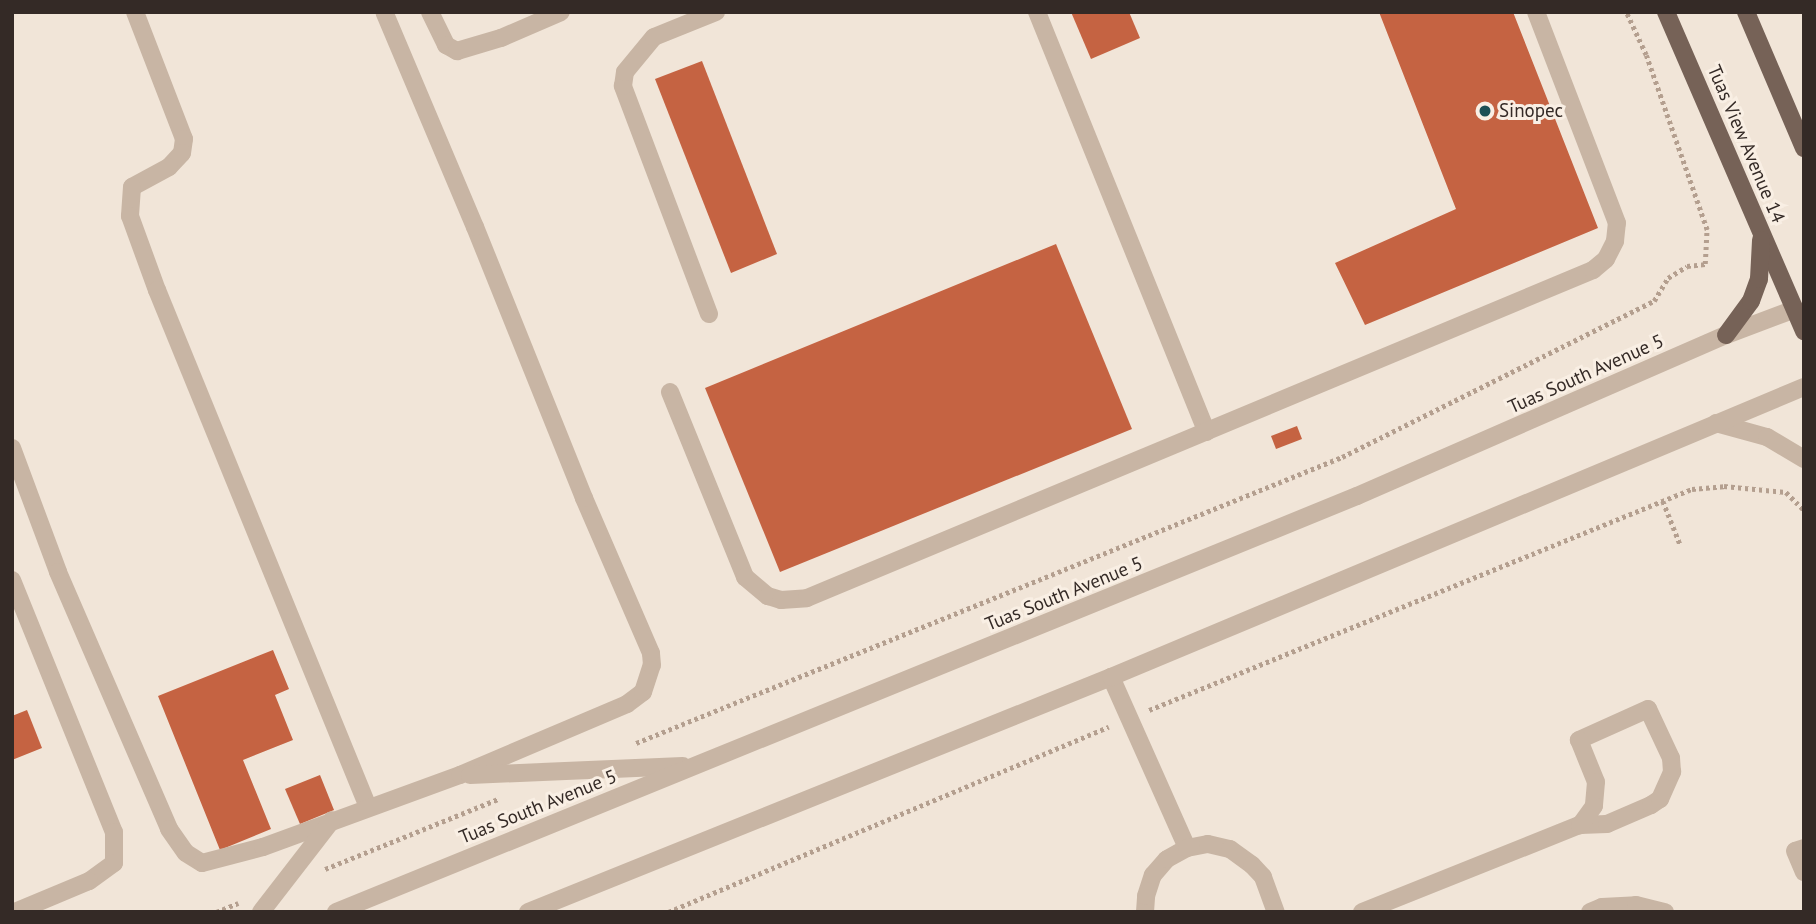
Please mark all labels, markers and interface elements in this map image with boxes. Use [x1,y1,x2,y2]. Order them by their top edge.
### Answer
street label: Tuas View Avenue 14 [1702,61,1790,227]
place label: Sinopec [1499,100,1563,122]
marker: Sinopec [1477,103,1493,119]
street label: Tuas South Avenue 5 [1504,329,1668,419]
street label: Tuas South Avenue 5 [982,552,1146,636]
street label: Tuas South Avenue 5 [456,765,620,849]

